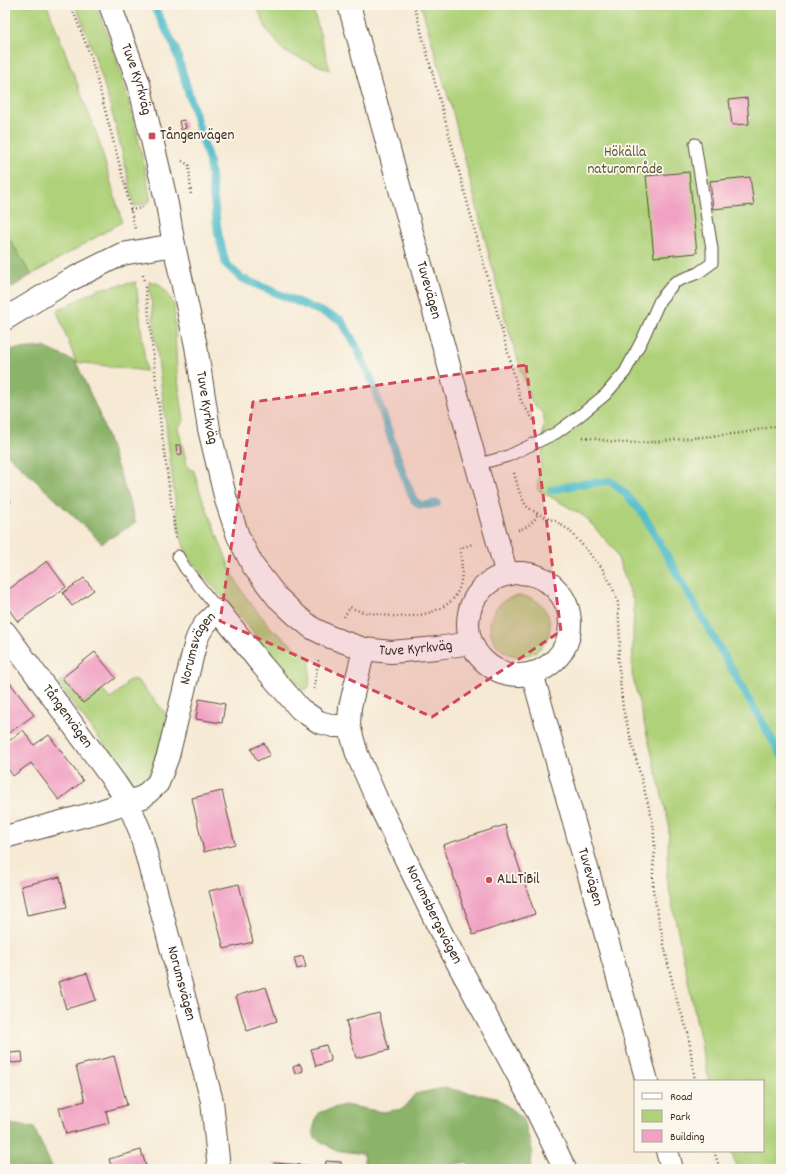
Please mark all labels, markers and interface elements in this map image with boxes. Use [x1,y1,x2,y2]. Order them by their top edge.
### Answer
street label: Tuve Kyrkväg [114,41,157,117]
place label: Tångenvägen [160,125,234,147]
marker: Tångenvägen [147,131,157,141]
park label: Hökälla naturområde [587,142,663,181]
street label: Tuvevägen [410,259,447,322]
street label: Tuve Kyrkväg [189,370,223,447]
street label: Norumsvägen [175,607,222,687]
street label: Tuve Kyrkväg [378,635,454,663]
street label: Tångenvägen [36,680,98,753]
street label: Tuvevägen [571,846,608,909]
street label: Norumsbergsvägen [399,862,467,969]
place label: ALLTiBil [497,869,540,891]
marker: ALLTiBil [484,875,494,885]
street label: Norumsvägen [160,944,201,1023]
legend [634,1080,764,1152]
text: Road [670,1089,692,1106]
text: Park [670,1109,691,1126]
text: Building [670,1129,705,1146]

